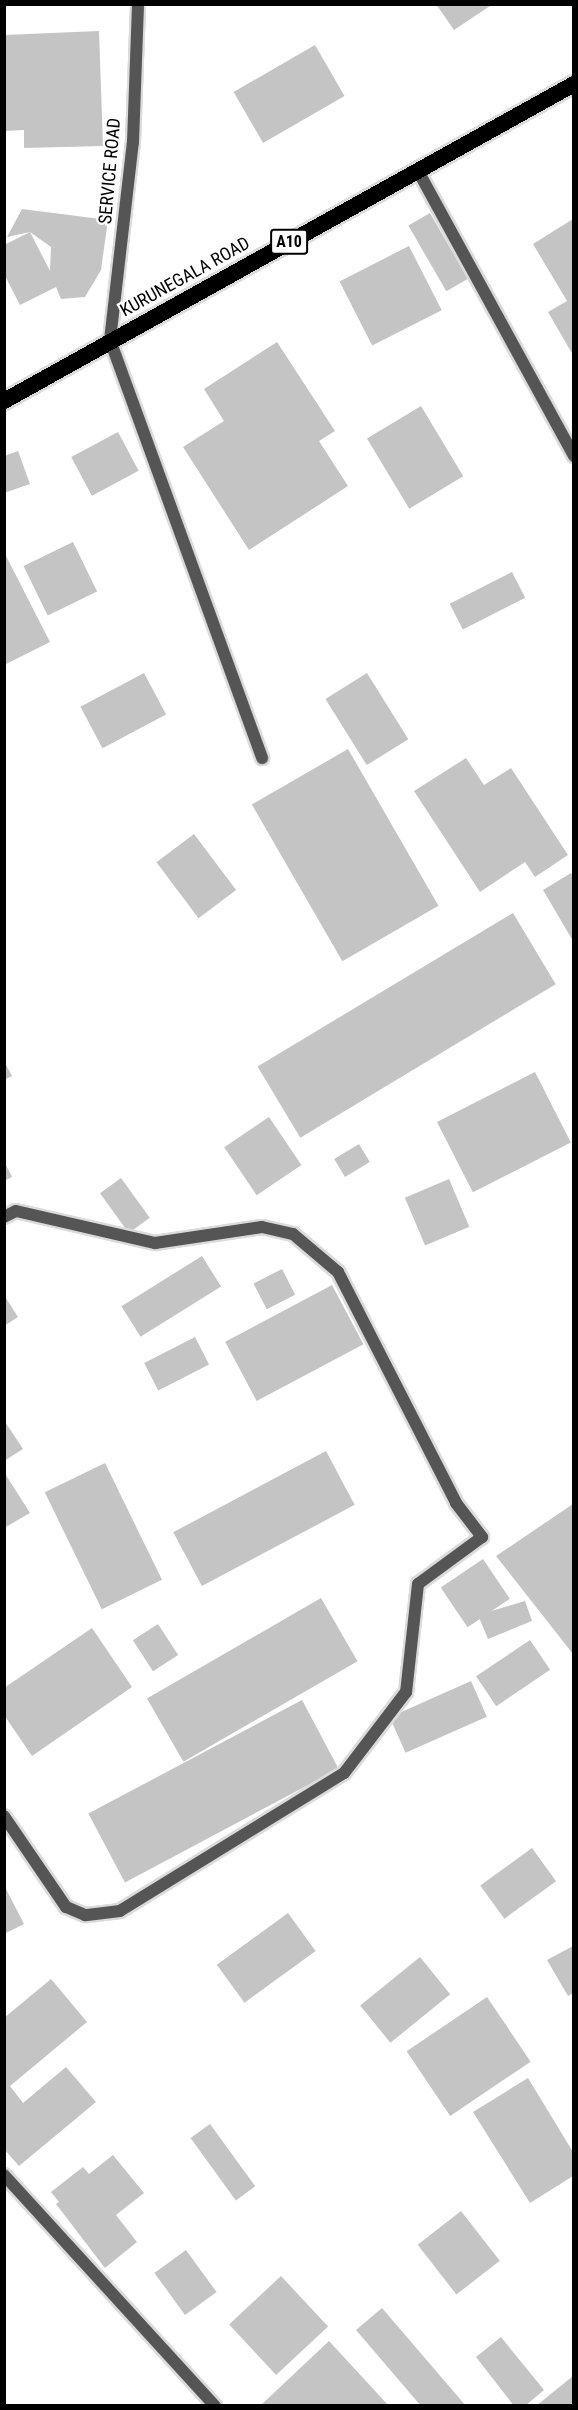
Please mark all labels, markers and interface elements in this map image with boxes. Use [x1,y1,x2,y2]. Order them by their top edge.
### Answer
street label: SERVICE ROAD [95,117,125,225]
road number: A10 [270,229,308,255]
street label: KURUNEGALA ROAD [116,232,254,322]

